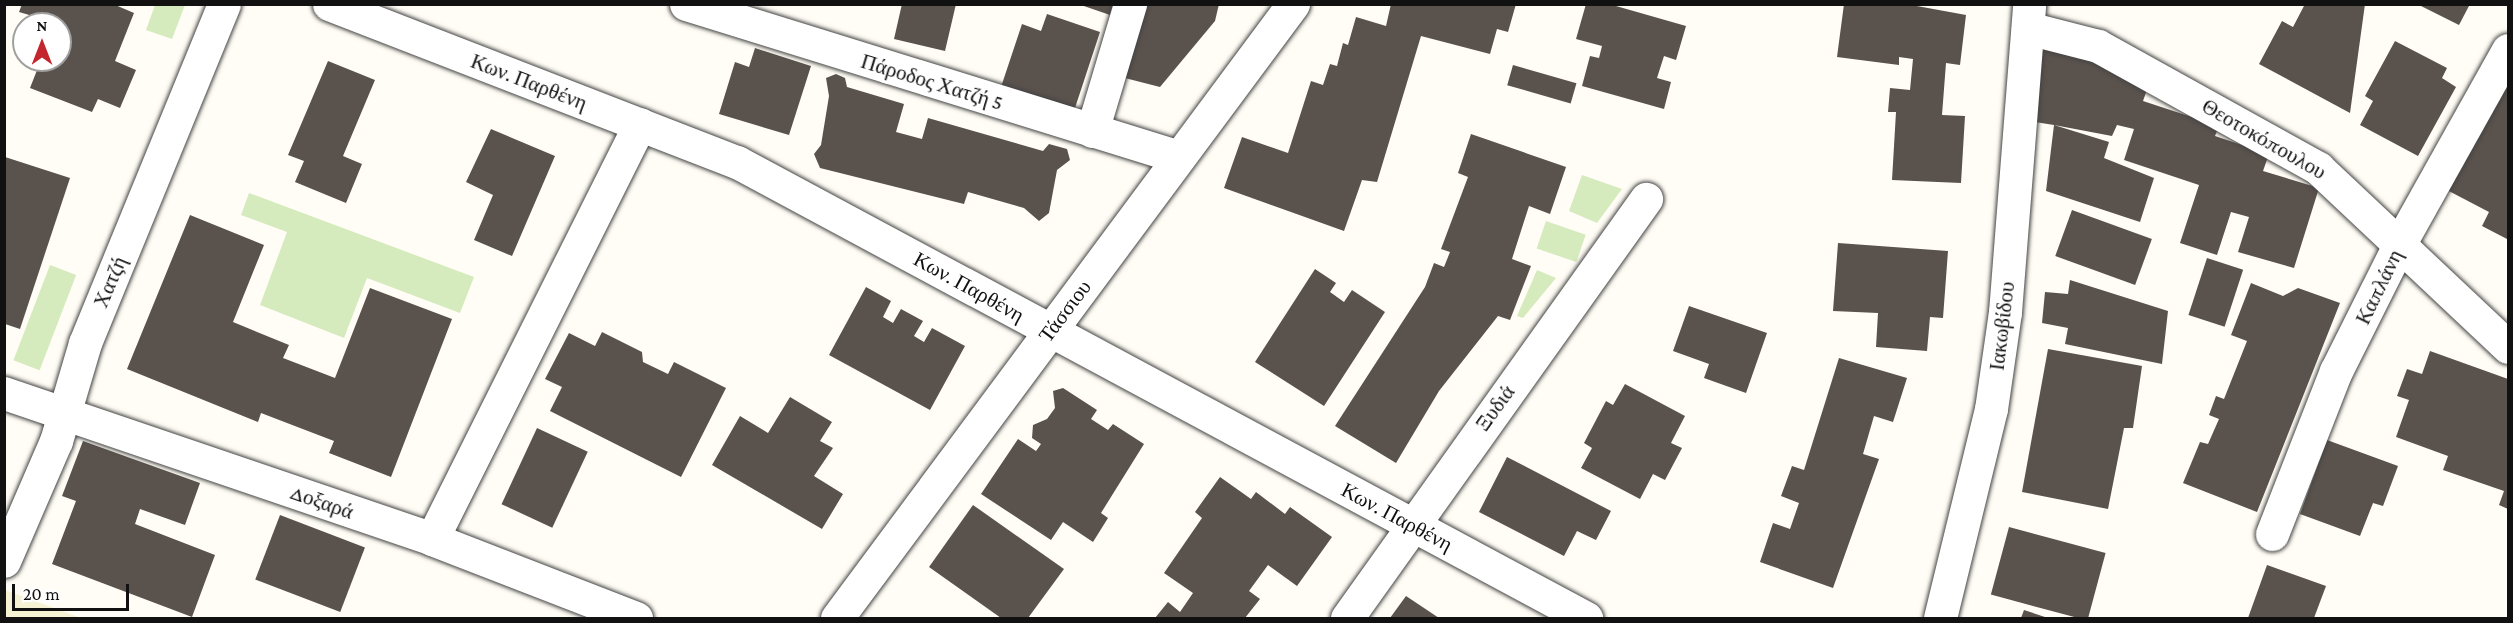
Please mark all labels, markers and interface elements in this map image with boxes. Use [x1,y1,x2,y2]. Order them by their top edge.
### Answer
north arrow [12,12,72,72]
text: N [37,17,47,34]
street label: Κων. Παρθένη [467,48,591,116]
street label: Πάροδος Χατζή 5 [858,48,1006,116]
street label: Θεοτοκόπουλου [2197,93,2331,185]
street label: Καπλάνη [2350,245,2408,329]
street label: Κων. Παρθένη [909,246,1029,328]
street label: Χατζή [88,252,132,312]
street label: Τάσσιου [1033,275,1097,347]
street label: Ιακωβίδου [1984,280,2020,372]
street label: Ξυδιά [1470,380,1520,436]
street label: Κων. Παρθένη [1337,477,1457,557]
street label: Δοξαρά [287,480,357,524]
scale bar [15,572,132,610]
text: 20 m [23,584,60,604]

